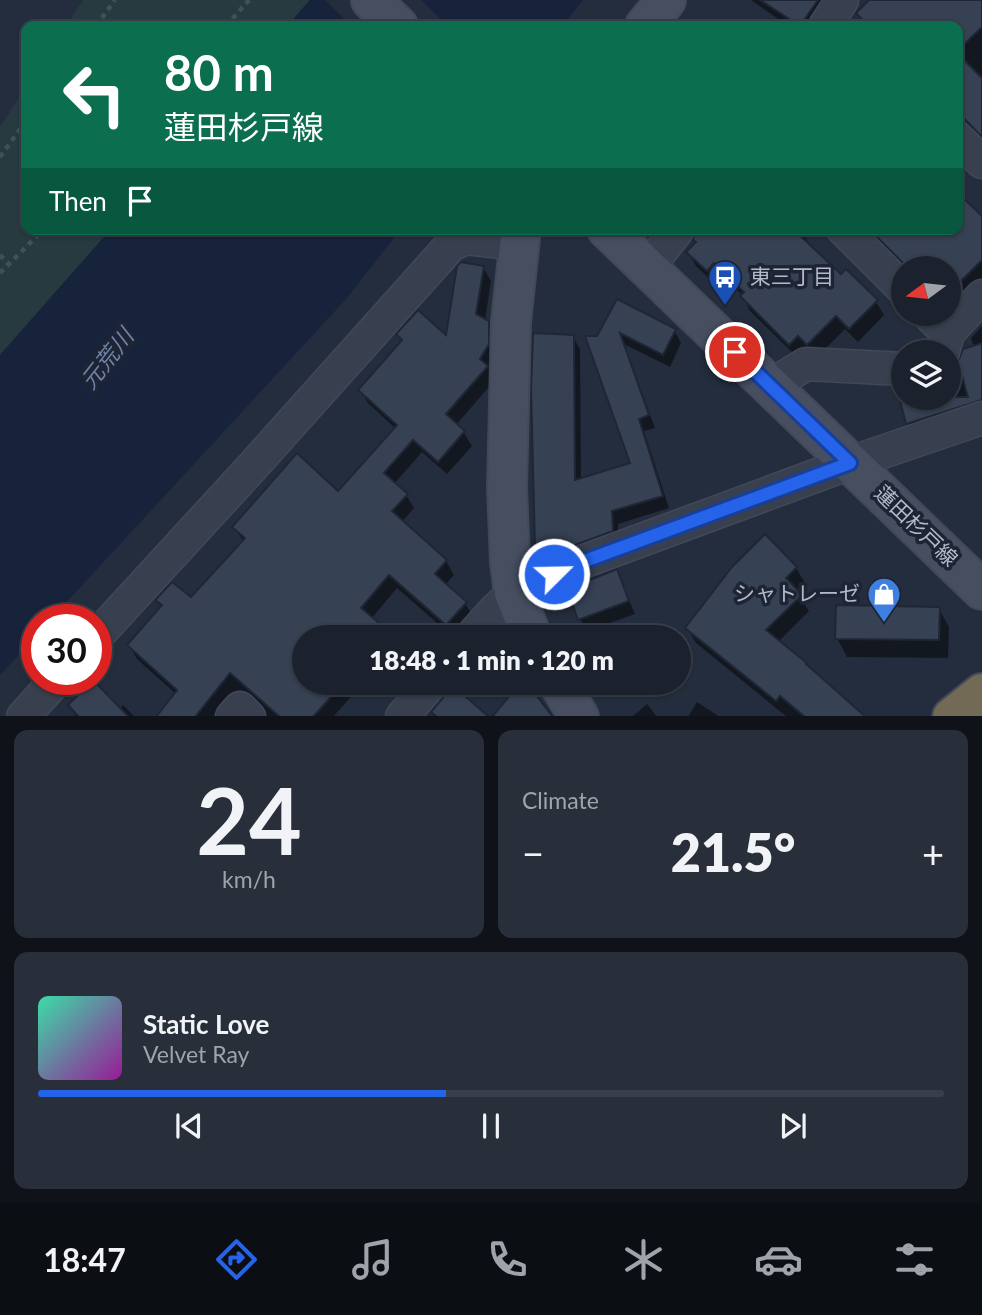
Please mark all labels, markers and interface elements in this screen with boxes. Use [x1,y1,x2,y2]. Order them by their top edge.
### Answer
text: 80 m [164,43,274,101]
icon: left [49,49,140,140]
text: 蓮田杉戸線 [164,107,324,146]
icon: arrive [121,182,159,220]
text: Then [49,185,107,217]
north arrow [891,256,961,326]
map controls [891,256,961,410]
bus stop icon: 東三丁目 [706,258,744,307]
place label: 東三丁目 [750,263,834,288]
water label: 元荒川 [74,320,140,394]
pin [705,322,765,382]
icon: arrive [716,333,754,371]
button: layers [891,340,961,410]
street label: 蓮田杉戸線 [871,479,963,570]
position arrow [517,537,591,611]
shop icon: シャトレーゼ [865,575,903,624]
place label: シャトレーゼ [734,580,860,605]
speed limit sign: 30 [21,604,112,695]
text: 18:48 · 1 min · 120 m [369,644,614,676]
text: 24 [196,765,302,874]
text: Climate [522,786,599,814]
text: 21.5° [671,821,795,883]
text: − [522,830,544,876]
text: + [922,830,944,876]
text: km/h [222,865,276,893]
text: Static Love [143,1008,270,1040]
text: Velvet Ray [143,1040,249,1068]
icon: previous [170,1107,208,1145]
icon: pause [472,1107,510,1145]
icon: next [774,1107,812,1145]
icon: directions [212,1235,261,1284]
icon: music [348,1235,397,1284]
icon: phone [483,1235,532,1284]
icon: climate [619,1235,668,1284]
icon: car [754,1235,803,1284]
icon: filters [890,1235,939,1284]
text: 18:47 [43,1240,126,1279]

